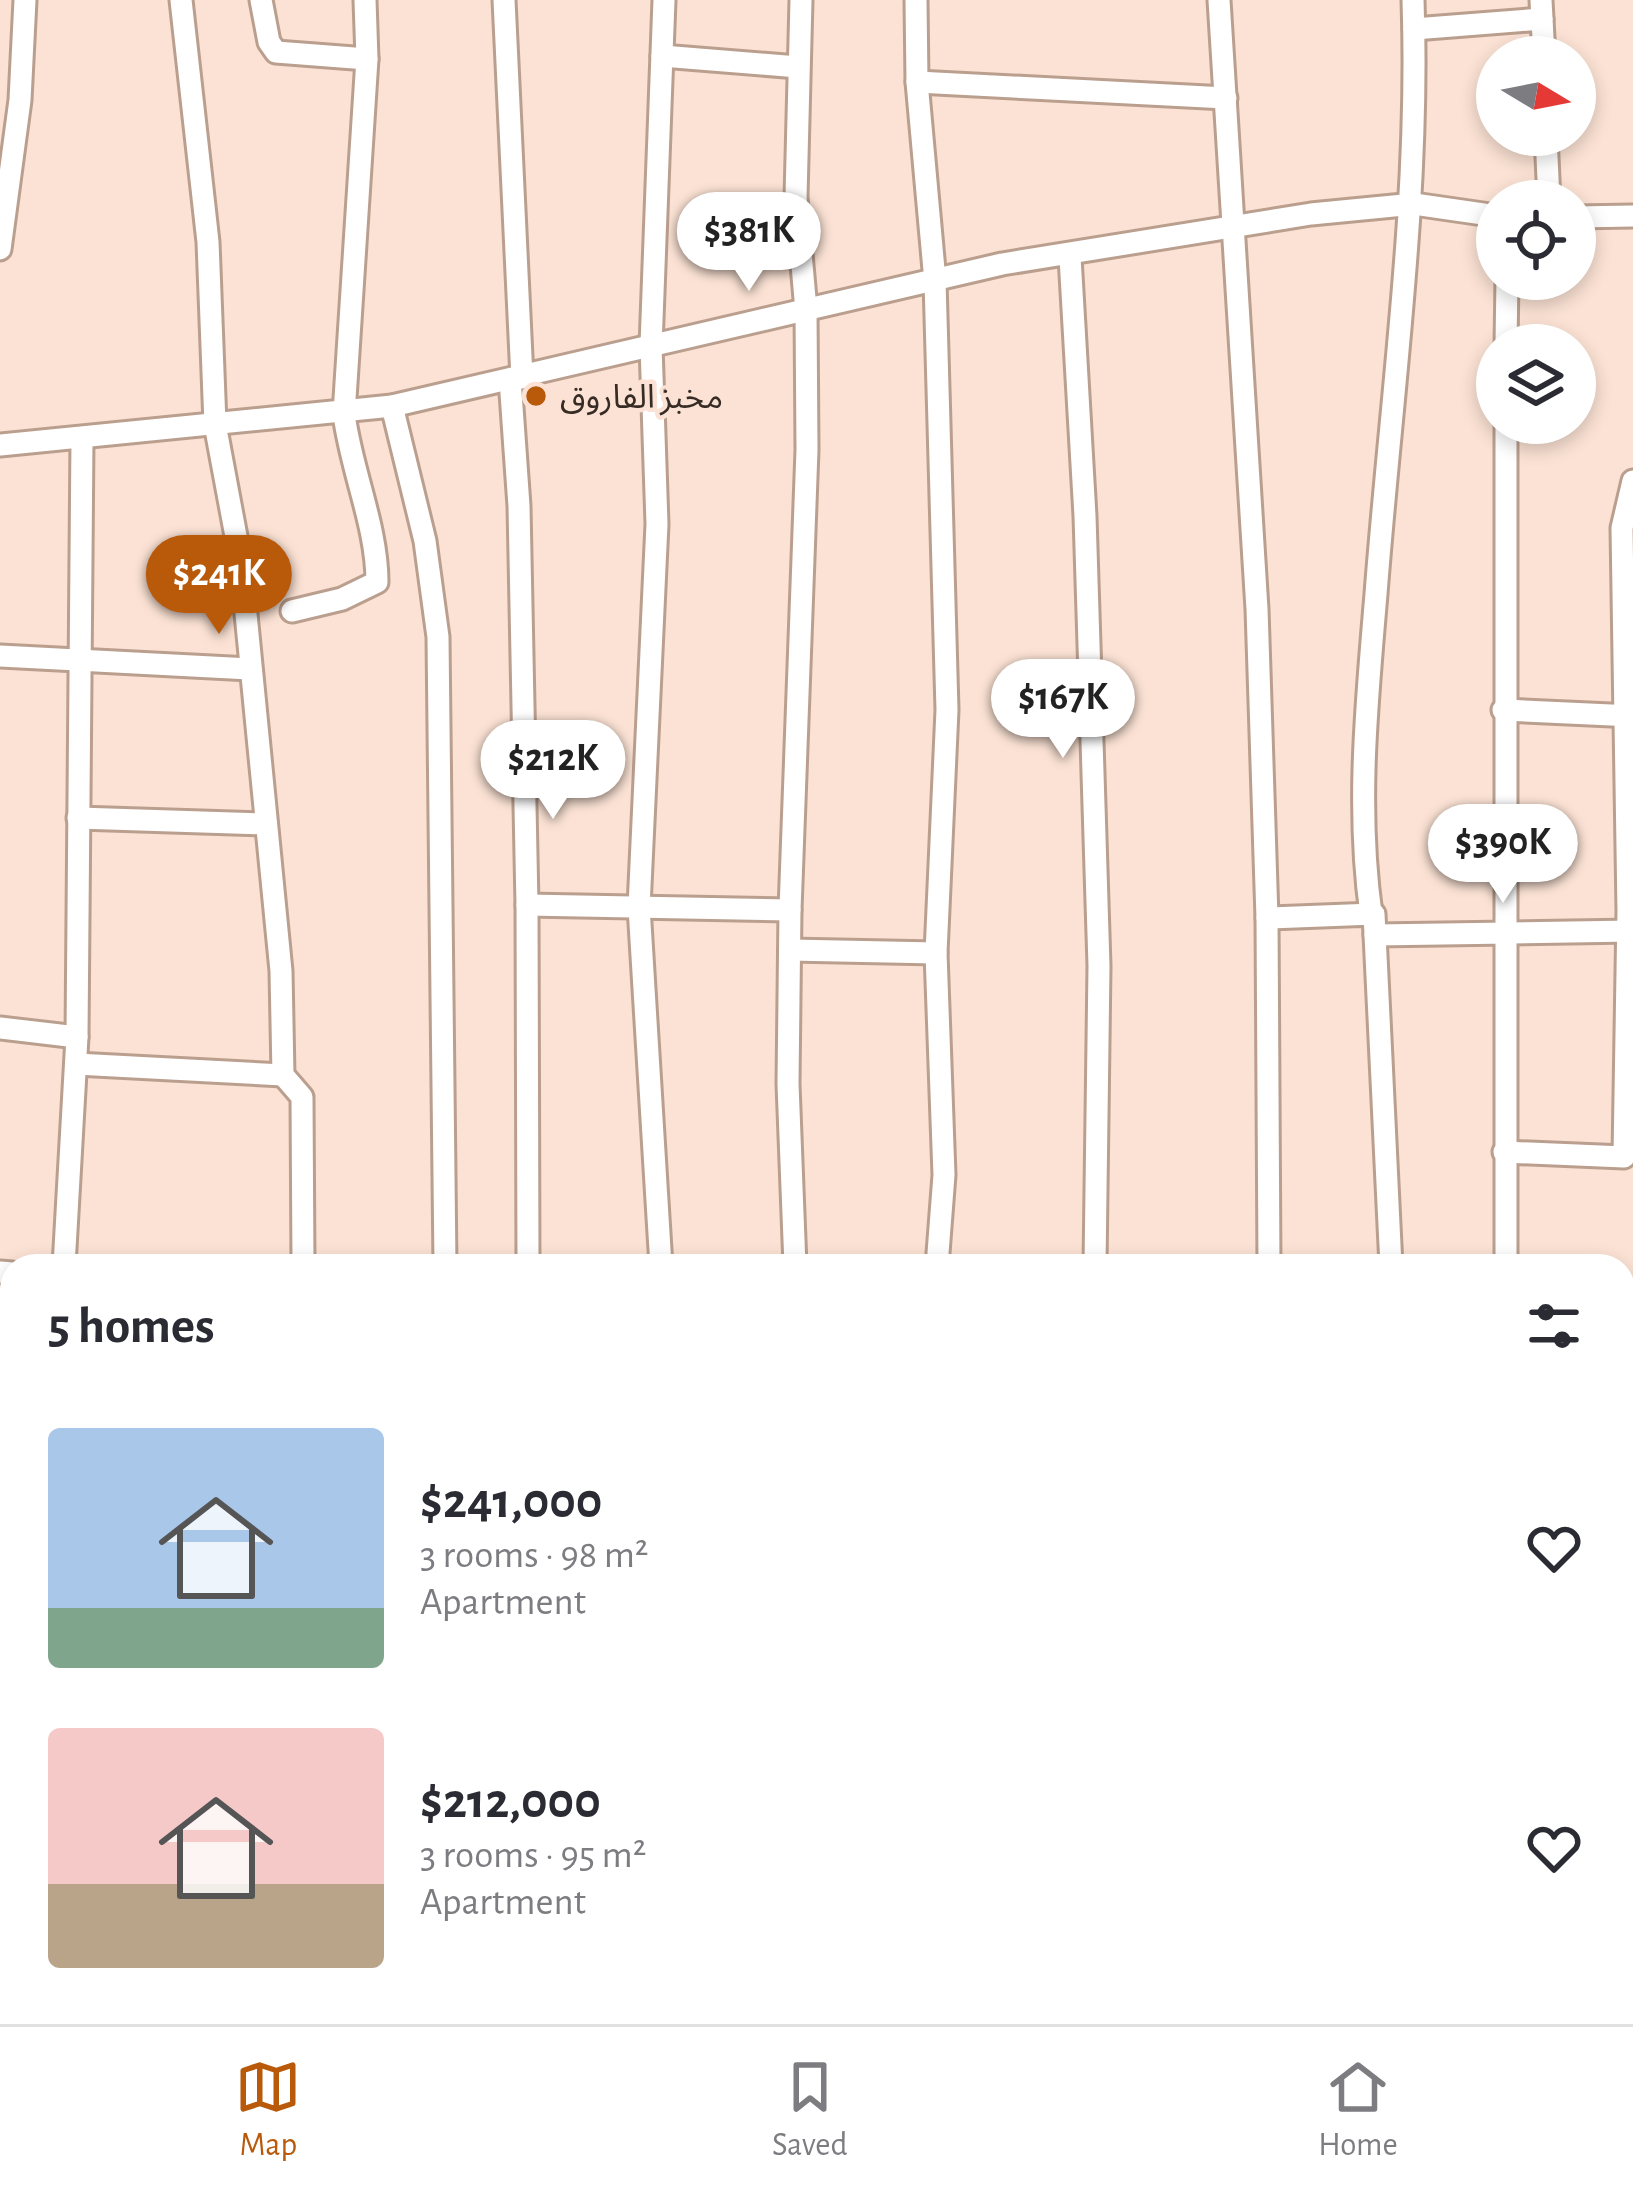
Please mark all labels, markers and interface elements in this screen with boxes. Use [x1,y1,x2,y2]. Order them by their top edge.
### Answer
north arrow [1476,36,1596,156]
map controls [1476,36,1596,444]
button: locate [1476,180,1596,300]
pin: $381K [665,192,833,294]
text: $381K [704,211,794,250]
button: layers [1476,324,1596,444]
place label: مخبز الفاروق [560,382,723,416]
marker: مخبز الفاروق [523,383,549,409]
pin: $241K [135,535,303,637]
text: $241K [173,554,265,593]
pin: $167K [979,659,1147,761]
text: $167K [1018,678,1108,717]
pin: $212K [469,720,637,822]
text: $212K [507,739,599,778]
pin: $390K [1419,804,1587,906]
text: $390K [1455,823,1551,862]
icon: filters [1521,1293,1587,1359]
text: 5 homes [48,1301,215,1352]
icon: home [144,1476,288,1620]
text: $241,000 [420,1476,602,1527]
icon: heart [1521,1515,1587,1581]
text: 3 rooms · 98 m² [420,1536,648,1575]
text: Apartment [420,1583,586,1622]
icon: home [144,1776,288,1920]
text: $212,000 [420,1776,601,1827]
icon: heart [1521,1815,1587,1881]
text: 3 rooms · 95 m² [420,1836,646,1875]
text: Apartment [420,1883,586,1922]
tab: Map [235,2054,301,2166]
tab: Saved [772,2054,848,2166]
tab: Home [1318,2054,1398,2166]

